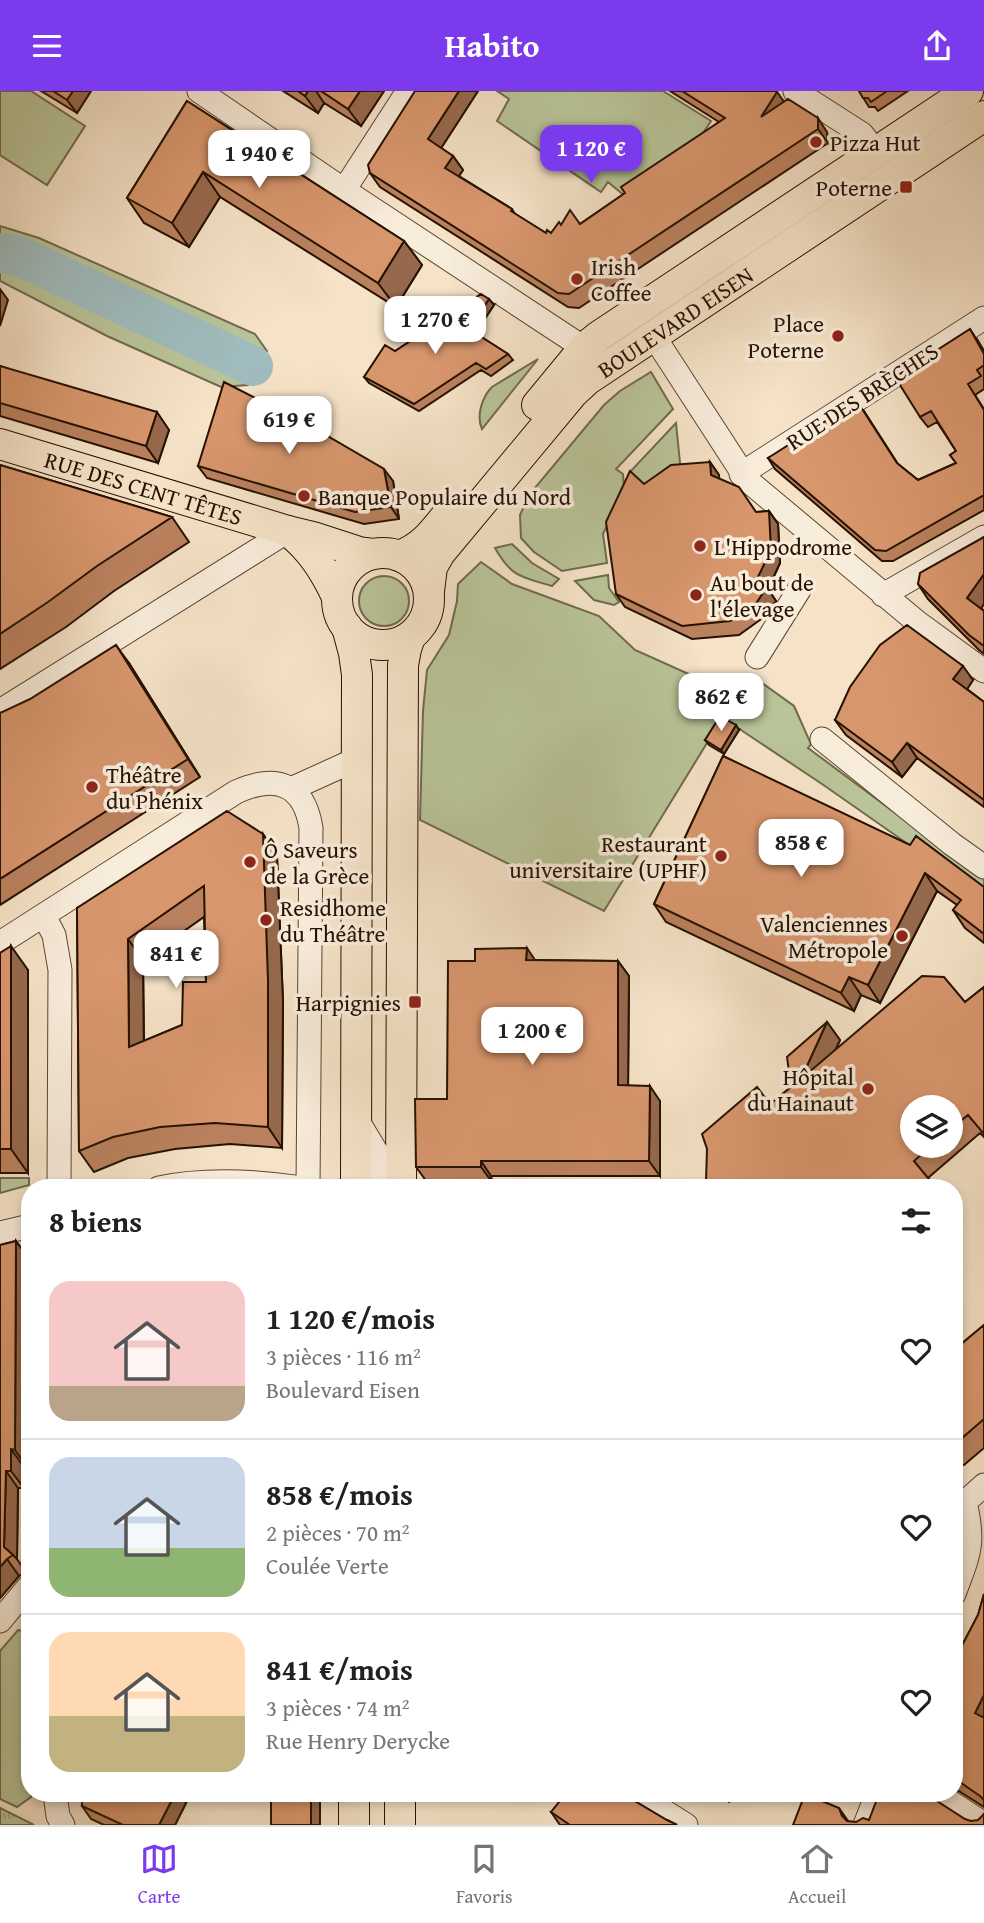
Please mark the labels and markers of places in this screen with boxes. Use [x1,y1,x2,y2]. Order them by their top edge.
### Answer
pin: 1 120 € [526,125,656,185]
place label: Pizza Hut [830,126,921,159]
pin: 1 940 € [194,131,324,190]
marker: Pizza Hut [808,134,824,150]
place label: Poterne [816,171,892,204]
marker: Poterne [898,179,914,195]
place label: Irish Coffee [591,250,652,309]
marker: Irish Coffee [569,271,585,287]
pin: 1 270 € [370,296,500,356]
place label: Place Poterne [748,307,824,366]
marker: Place Poterne [830,328,846,344]
pin: 619 € [240,397,338,456]
place label: Banque Populaire du Nord [318,480,572,513]
marker: Banque Populaire du Nord [296,488,312,504]
place label: L'Hippodrome [714,530,852,563]
marker: L'Hippodrome [692,538,708,554]
place label: Au bout de l'élevage [710,566,814,625]
marker: Au bout de l'élevage [688,587,704,603]
pin: 862 € [672,673,770,733]
place label: Théâtre du Phénix [106,758,203,817]
marker: Théâtre du Phénix [84,779,100,795]
pin: 858 € [752,819,850,879]
place label: Restaurant universitaire (UPHF) [509,827,707,886]
place label: Ô Saveurs de la Grèce [264,833,369,892]
marker: Restaurant universitaire (UPHF) [713,848,729,864]
marker: Ô Saveurs de la Grèce [242,854,258,870]
place label: Residhome du Théâtre [280,891,386,950]
place label: Valenciennes Métropole [760,907,888,966]
marker: Residhome du Théâtre [258,912,274,928]
marker: Valenciennes Métropole [894,928,910,944]
pin: 841 € [127,930,225,990]
place label: Harpignies [296,986,401,1019]
marker: Harpignies [407,994,423,1010]
pin: 1 200 € [467,1007,597,1067]
place label: Hôpital du Hainaut [747,1060,854,1119]
marker: Hôpital du Hainaut [860,1081,876,1097]

